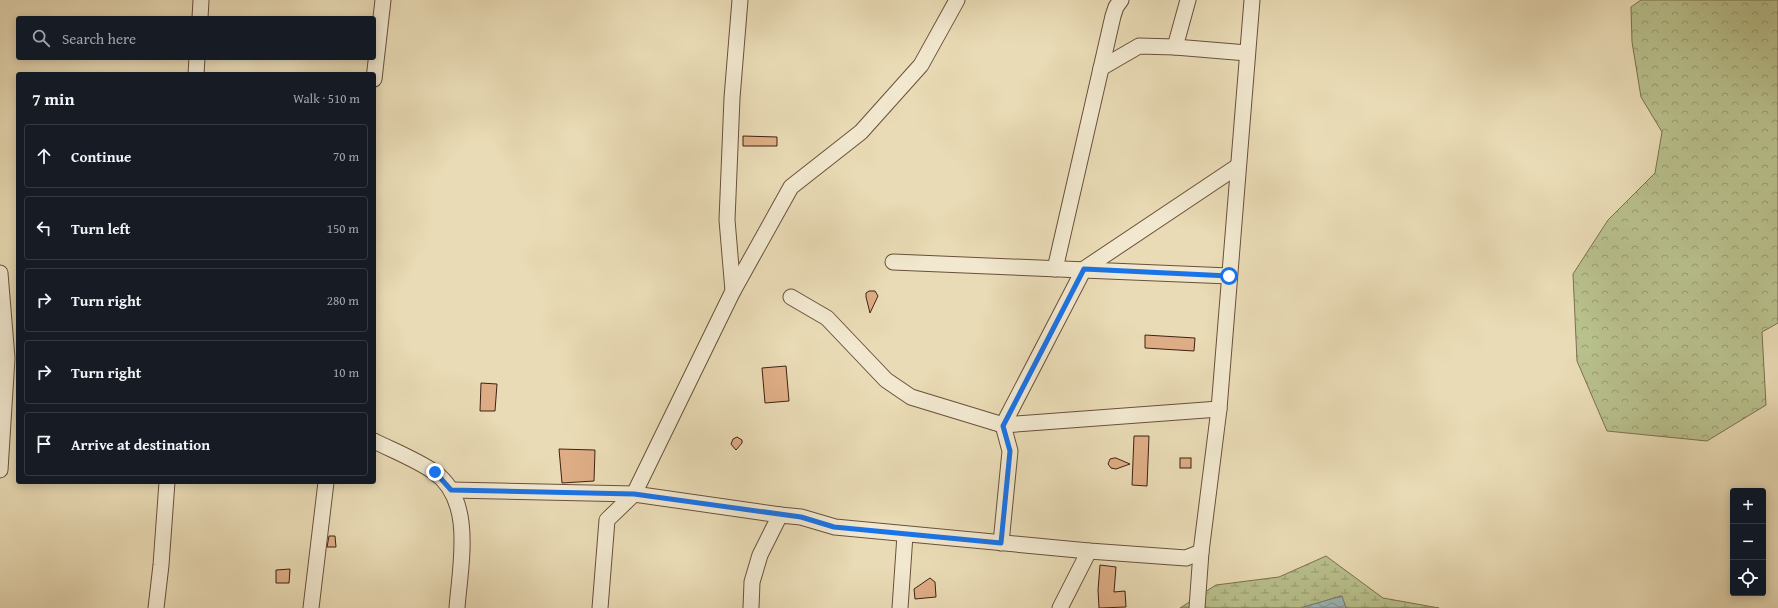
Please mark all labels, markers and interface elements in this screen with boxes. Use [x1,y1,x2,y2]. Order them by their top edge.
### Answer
search box [16,16,376,60]
icon: search [30,27,52,49]
text: Search here [62,28,136,49]
text: 7 min [32,86,74,111]
text: Walk · 510 m [293,89,360,108]
icon: ahead [33,145,55,167]
text: Continue [71,146,132,167]
text: 70 m [333,147,359,166]
icon: left [33,217,55,239]
text: Turn left [71,218,130,239]
text: 150 m [327,219,359,238]
route start [1220,267,1238,285]
icon: right [33,289,55,311]
text: Turn right [71,290,142,311]
text: 280 m [327,291,359,310]
icon: right [33,361,55,383]
text: Turn right [71,362,142,383]
text: 10 m [333,363,359,382]
icon: arrive [33,433,55,455]
text: Arrive at destination [71,434,210,455]
route end [426,463,444,481]
map controls [1730,488,1766,596]
button: + [1730,488,1766,524]
button: − [1730,524,1766,560]
button: locate [1730,560,1766,596]

